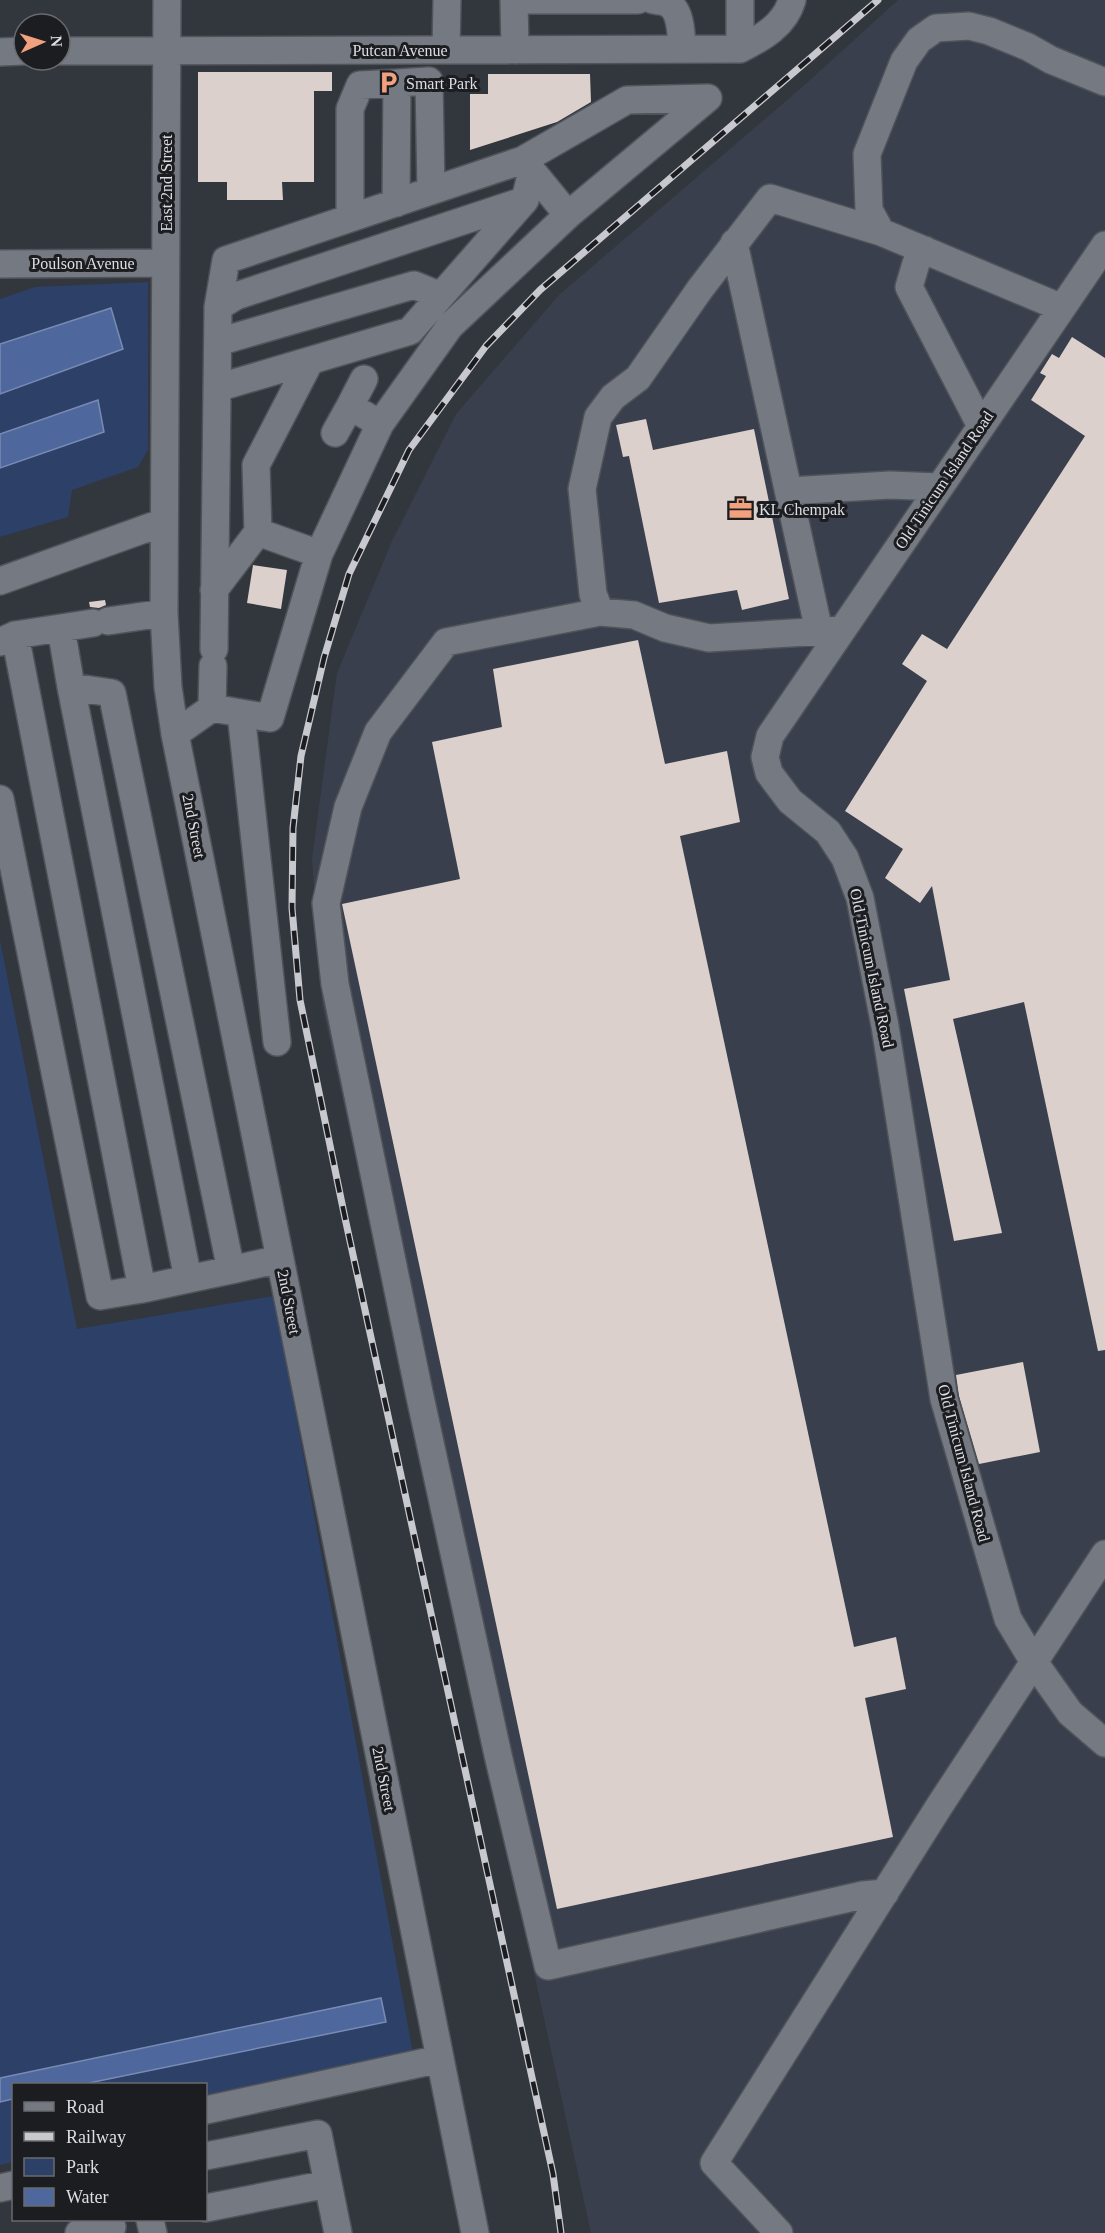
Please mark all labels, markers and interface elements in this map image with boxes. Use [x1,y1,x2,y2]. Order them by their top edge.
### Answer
north arrow [12,12,72,72]
text: N [48,35,65,48]
street label: Putcan Avenue [352,42,448,59]
parking icon: Smart Park [375,70,401,96]
place label: Smart Park [406,75,478,92]
street label: East 2nd Street [158,134,175,231]
street label: Poulson Avenue [31,255,135,272]
street label: Old Tinicum Island Road [892,408,996,552]
office icon: KL Chempak [728,496,754,522]
place label: KL Chempak [759,501,845,519]
street label: 2nd Street [179,792,209,860]
street label: Old Tinicum Island Road [847,887,897,1049]
street label: 2nd Street [274,1268,304,1336]
street label: Old Tinicum Island Road [935,1382,993,1544]
street label: 2nd Street [369,1745,399,1813]
legend [12,2083,207,2221]
text: Road [66,2097,104,2117]
text: Railway [66,2127,126,2147]
text: Park [66,2157,99,2177]
text: Water [66,2187,109,2207]

